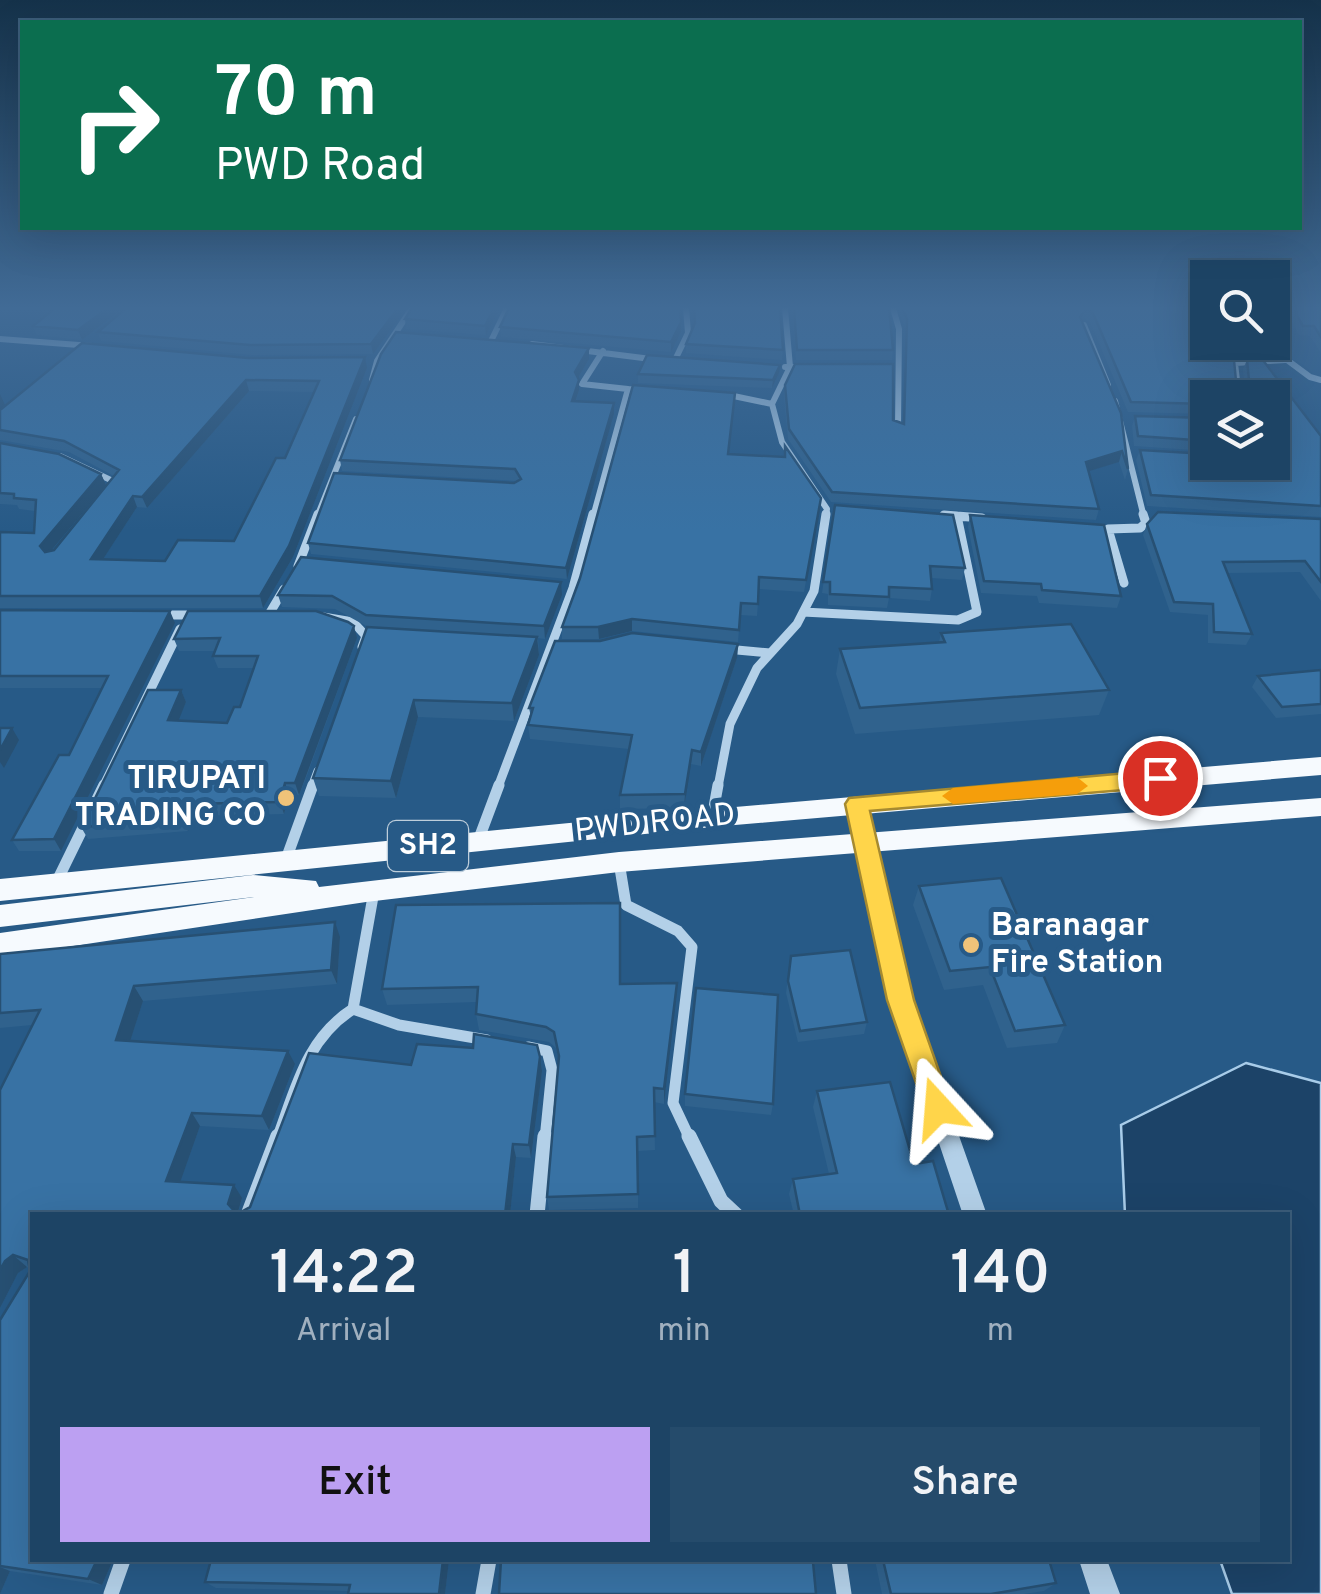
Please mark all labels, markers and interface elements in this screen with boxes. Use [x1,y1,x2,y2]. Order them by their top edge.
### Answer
text: 70 m [215,52,378,141]
icon: right [50,60,180,190]
text: PWD Road [215,139,425,196]
map controls [1190,260,1290,480]
button: search [1190,260,1290,360]
button: layers [1190,380,1290,480]
pin [1118,736,1203,821]
icon: arrive [1133,751,1188,806]
place label: TIRUPATI TRADING CO [75,760,266,837]
marker: TIRUPATI TRADING CO [275,787,297,809]
street label: PWD ROAD [573,796,737,852]
road number: SH2 [388,821,468,871]
place label: Baranagar Fire Station [991,907,1164,984]
marker: Baranagar Fire Station [960,934,982,956]
position arrow [886,1056,990,1160]
text: 14:22 [269,1239,418,1315]
text: 1 [672,1239,696,1315]
text: 140 [950,1239,1051,1315]
text: Arrival [296,1312,392,1352]
text: min [658,1312,711,1352]
text: m [987,1312,1014,1352]
button: Exit [60,1427,650,1542]
button: Share [670,1427,1260,1542]

